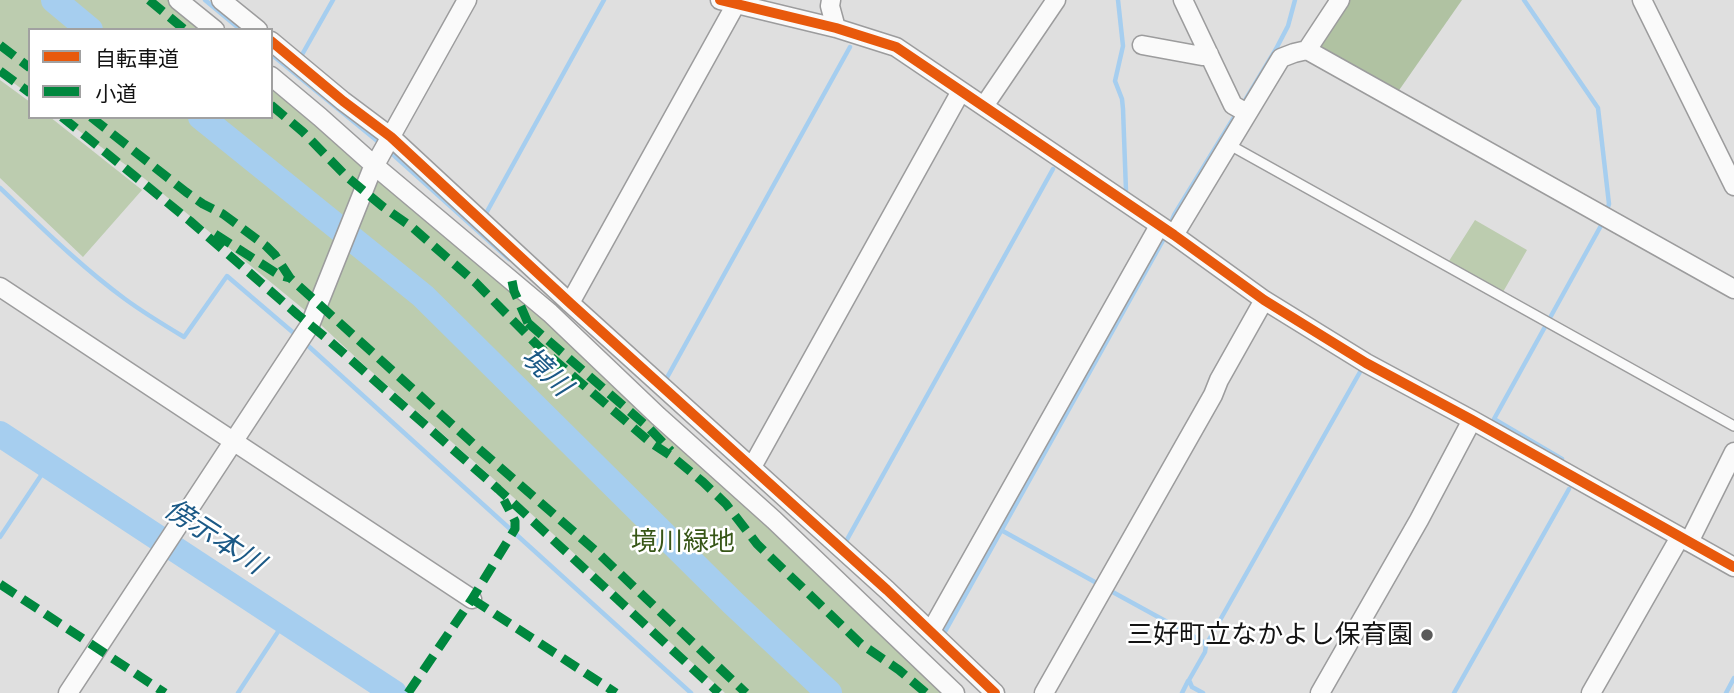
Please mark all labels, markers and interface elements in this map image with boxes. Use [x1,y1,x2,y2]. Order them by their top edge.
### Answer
legend [28,28,273,119]
text: 自転車道 [95,49,179,70]
text: 小道 [95,84,137,105]
water label: 境川 [514,340,578,404]
water label: 傍示本川 [158,492,270,582]
park label: 境川緑地 [631,526,735,558]
place label: 三好町立なかよし保育園 [1127,619,1413,651]
marker: 三好町立なかよし保育園 [1419,627,1435,643]

